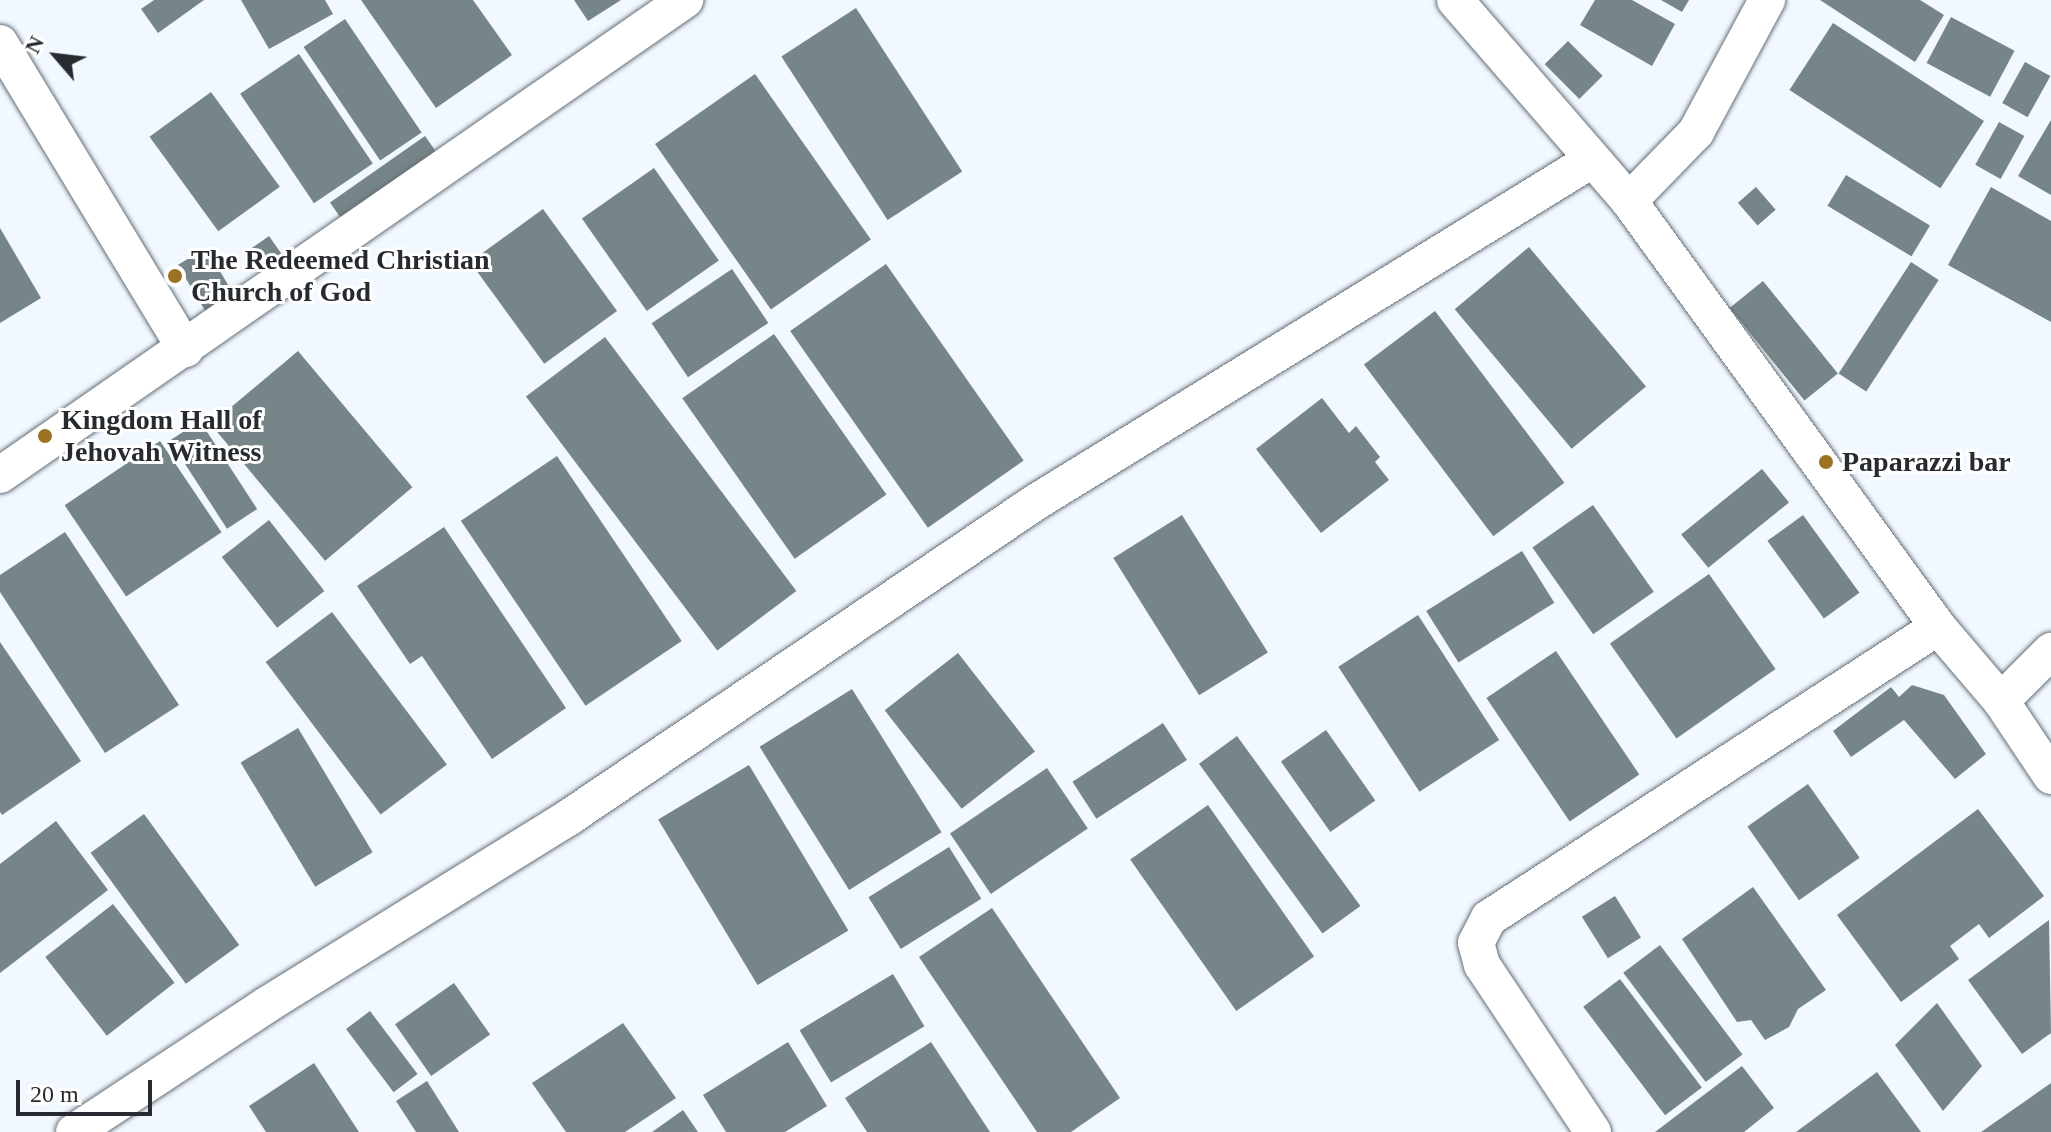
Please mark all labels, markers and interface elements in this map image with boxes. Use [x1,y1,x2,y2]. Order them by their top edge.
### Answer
north arrow [16,16,96,96]
text: N [20,32,49,57]
place label: The Redeemed Christian Church of God [191,243,490,309]
marker: The Redeemed Christian Church of God [166,267,184,285]
place label: Kingdom Hall of Jehovah Witness [61,403,262,469]
marker: Kingdom Hall of Jehovah Witness [36,427,54,445]
place label: Paparazzi bar [1842,445,2011,479]
marker: Paparazzi bar [1817,453,1835,471]
scale bar [20,1064,156,1114]
text: 20 m [30,1081,79,1107]

